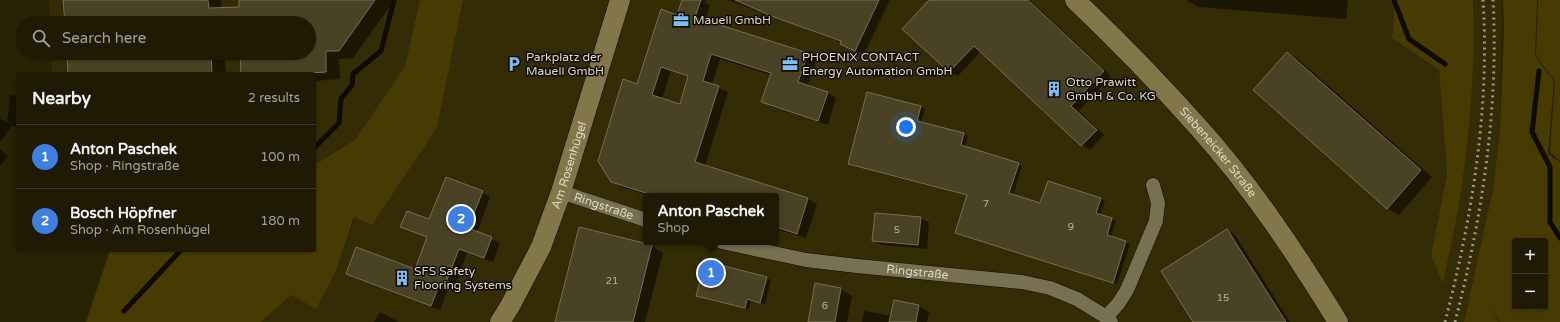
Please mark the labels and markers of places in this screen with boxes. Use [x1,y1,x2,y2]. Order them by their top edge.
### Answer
office icon: Mauell GmbH [672,11,690,29]
place label: Mauell GmbH [693,13,771,27]
place label: Parkplatz der Mauell GmbH [526,50,604,78]
place label: PHOENIX CONTACT Energy Automation GmbH [802,50,953,78]
parking icon: Parkplatz der Mauell GmbH [505,55,523,73]
office icon: PHOENIX CONTACT Energy Automation GmbH [781,55,799,73]
place label: Otto Prawitt GmbH & Co. KG [1066,75,1156,103]
building icon: Otto Prawitt GmbH & Co. KG [1045,80,1063,98]
pin: 2 [448,204,474,234]
pin: 1 [698,258,724,288]
place label: SFS Safety Flooring Systems [414,264,512,292]
building icon: SFS Safety Flooring Systems [393,269,411,287]

